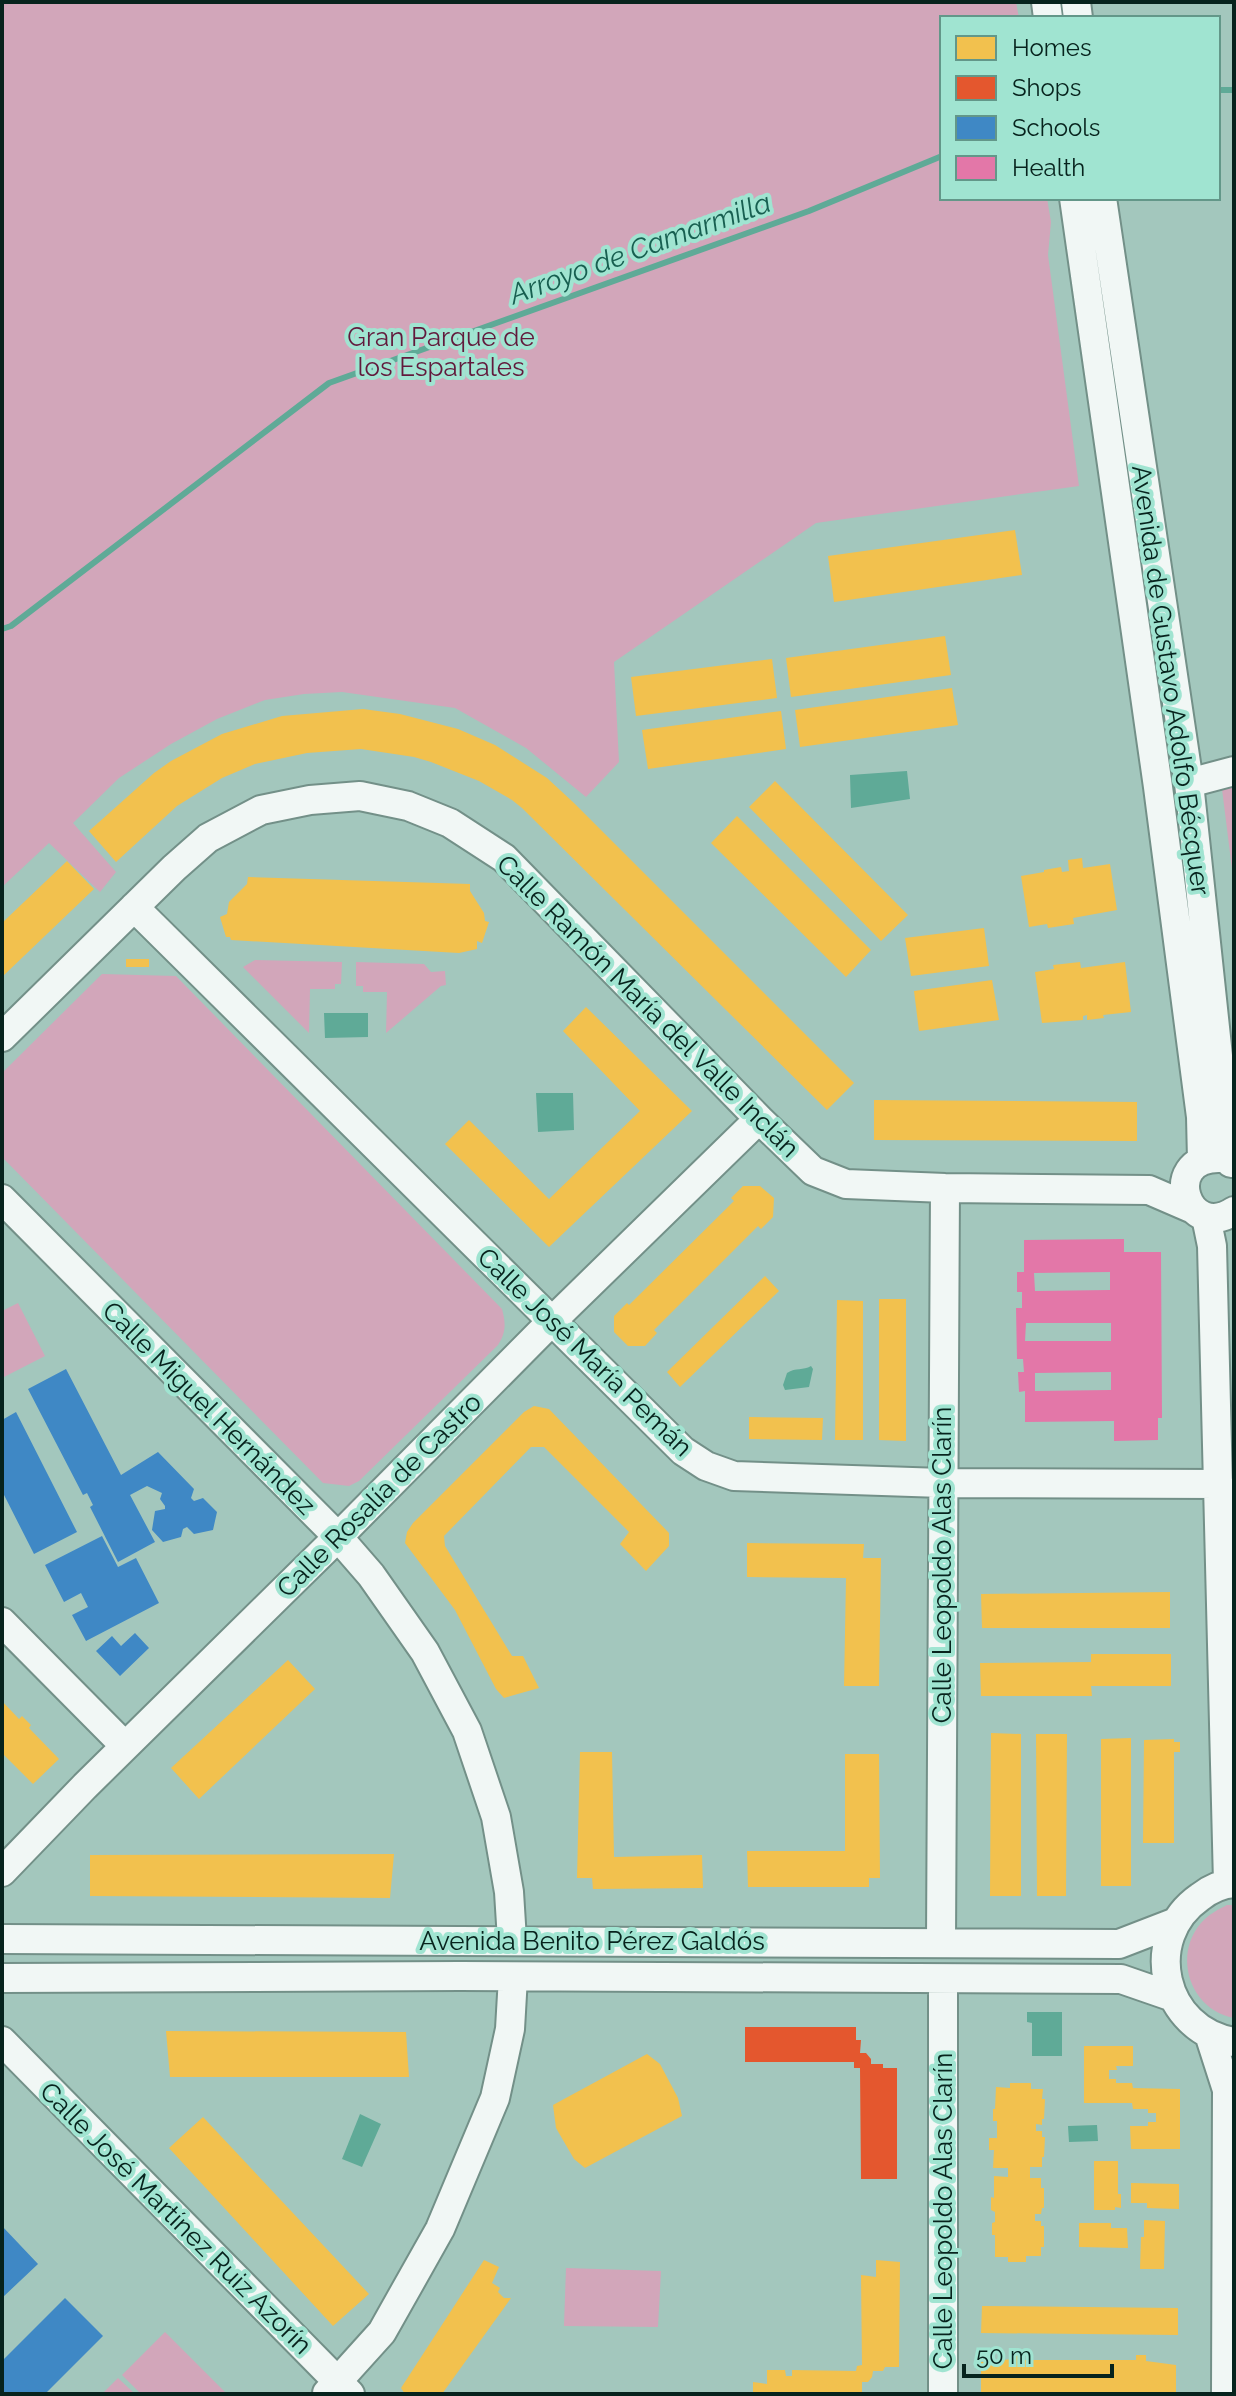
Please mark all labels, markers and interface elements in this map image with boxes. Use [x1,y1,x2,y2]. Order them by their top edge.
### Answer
legend [940,16,1220,200]
text: Homes [1012,33,1092,62]
text: Shops [1012,73,1081,102]
text: Schools [1012,113,1100,142]
text: Health [1012,153,1085,182]
water label: Arroyo de Camarmilla [503,186,775,312]
park label: Gran Parque de los Espartales [347,322,535,382]
street label: Avenida de Gustavo Adolfo Bécquer [1126,463,1216,897]
street label: Calle Ramón María del Valle Inclán [491,849,805,1163]
street label: Calle José María Pemán [472,1242,698,1462]
street label: Calle Miguel Hernández [97,1296,321,1520]
street label: Calle Rosalía de Castro [271,1387,487,1603]
street label: Calle Leopoldo Alas Clarín [927,1407,957,1723]
street label: Avenida Benito Pérez Galdós [419,1926,765,1956]
street label: Calle Leopoldo Alas Clarín [928,2053,958,2369]
street label: Calle José Martínez Ruiz Azorín [34,2076,318,2360]
scale bar [964,2328,1112,2378]
text: 50 m [976,2341,1032,2370]

